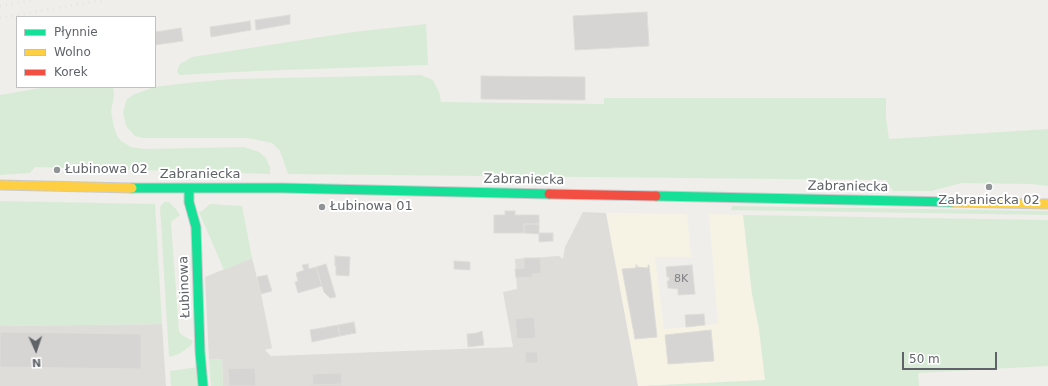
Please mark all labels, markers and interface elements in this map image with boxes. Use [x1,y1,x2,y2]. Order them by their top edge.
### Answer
legend [16,16,156,88]
text: Płynnie [54,25,98,39]
text: Wolno [54,45,91,59]
text: Korek [54,65,88,79]
place label: Łubinowa 02 [65,162,148,178]
marker: Łubinowa 02 [52,165,62,175]
street label: Zabraniecka [160,167,240,183]
street label: Zabraniecka [484,171,564,189]
street label: Zabraniecka [808,178,888,196]
marker: Zabraniecka 02 [984,182,994,192]
place label: Zabraniecka 02 [938,193,1040,209]
place label: Łubinowa 01 [330,199,413,215]
marker: Łubinowa 01 [317,202,327,212]
street label: Łubinowa [176,256,194,318]
house number: 8K [674,272,688,286]
north arrow [16,330,56,370]
scale bar [904,344,999,370]
text: 50 m [909,352,940,366]
text: N [32,356,42,369]

